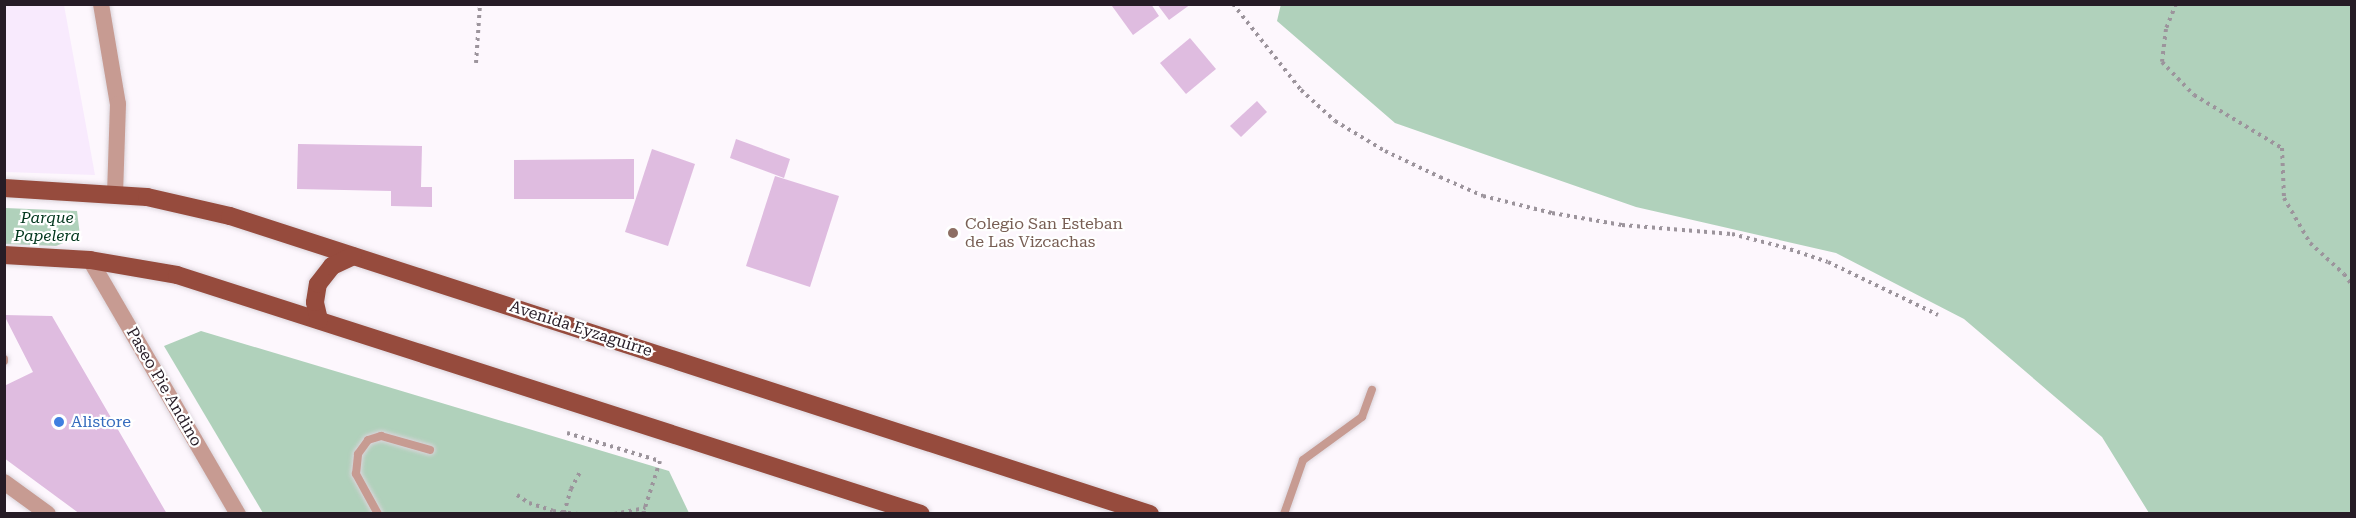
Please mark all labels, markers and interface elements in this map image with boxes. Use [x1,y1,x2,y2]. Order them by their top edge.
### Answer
park label: Parque Papelera [14,208,80,246]
place label: Colegio San Esteban de Las Vizcachas [965,214,1123,252]
marker: Colegio San Esteban de Las Vizcachas [946,226,960,240]
street label: Avenida Eyzaguirre [507,297,655,361]
street label: Paseo Pie Andino [122,324,206,450]
place label: Alistore [71,412,131,432]
marker: Alistore [52,415,66,429]

